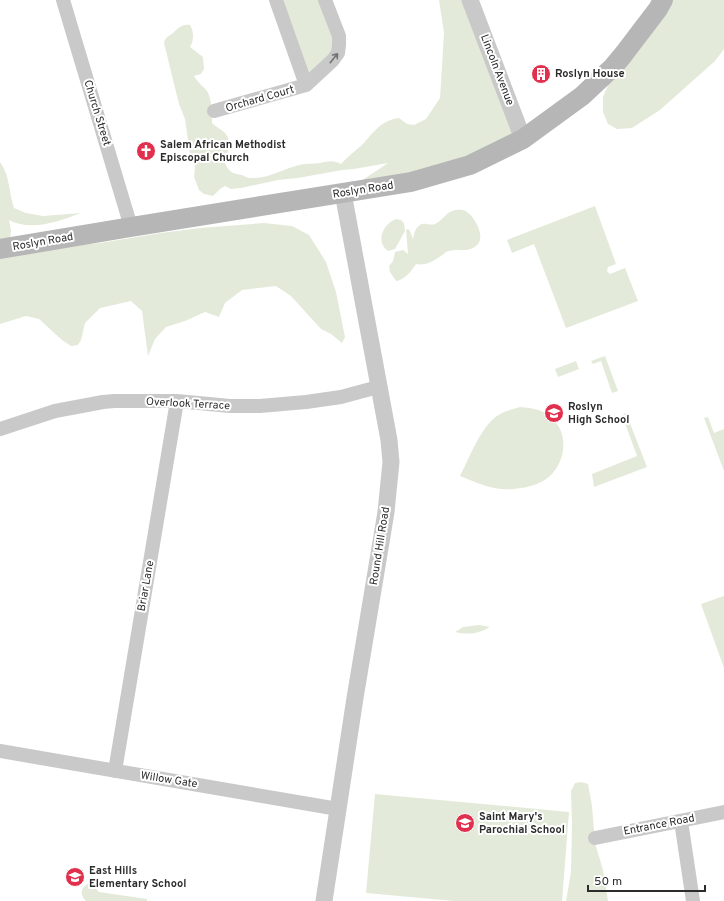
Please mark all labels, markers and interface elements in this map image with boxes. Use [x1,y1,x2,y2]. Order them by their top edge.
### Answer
street label: Lincoln Avenue [477,32,517,108]
one-way arrow [329,53,338,64]
building icon: Roslyn House [530,63,552,85]
place label: Roslyn House [555,67,625,81]
street label: Church Street [80,78,114,148]
street label: Orchard Court [224,83,296,115]
place label: Salem African Methodist Episcopal Church [160,138,286,165]
church icon: Salem African Methodist Episcopal Church [135,140,157,162]
street label: Roslyn Road [332,178,394,202]
street label: Roslyn Road [12,230,74,254]
street label: Overlook Terrace [146,395,231,413]
place label: Roslyn High School [568,400,629,427]
school or university icon: Roslyn High School [543,402,565,424]
street label: Round Hill Road [367,506,393,586]
street label: Briar Lane [135,559,157,613]
street label: Willow Gate [140,769,199,791]
place label: Saint Mary's Parochial School [479,810,565,837]
street label: Entrance Road [622,811,696,839]
school or university icon: Saint Mary's Parochial School [454,812,476,834]
place label: East Hills Elementary School [89,864,186,891]
school or university icon: East Hills Elementary School [64,866,86,888]
scale bar [588,867,705,893]
text: 50 m [594,874,622,890]

